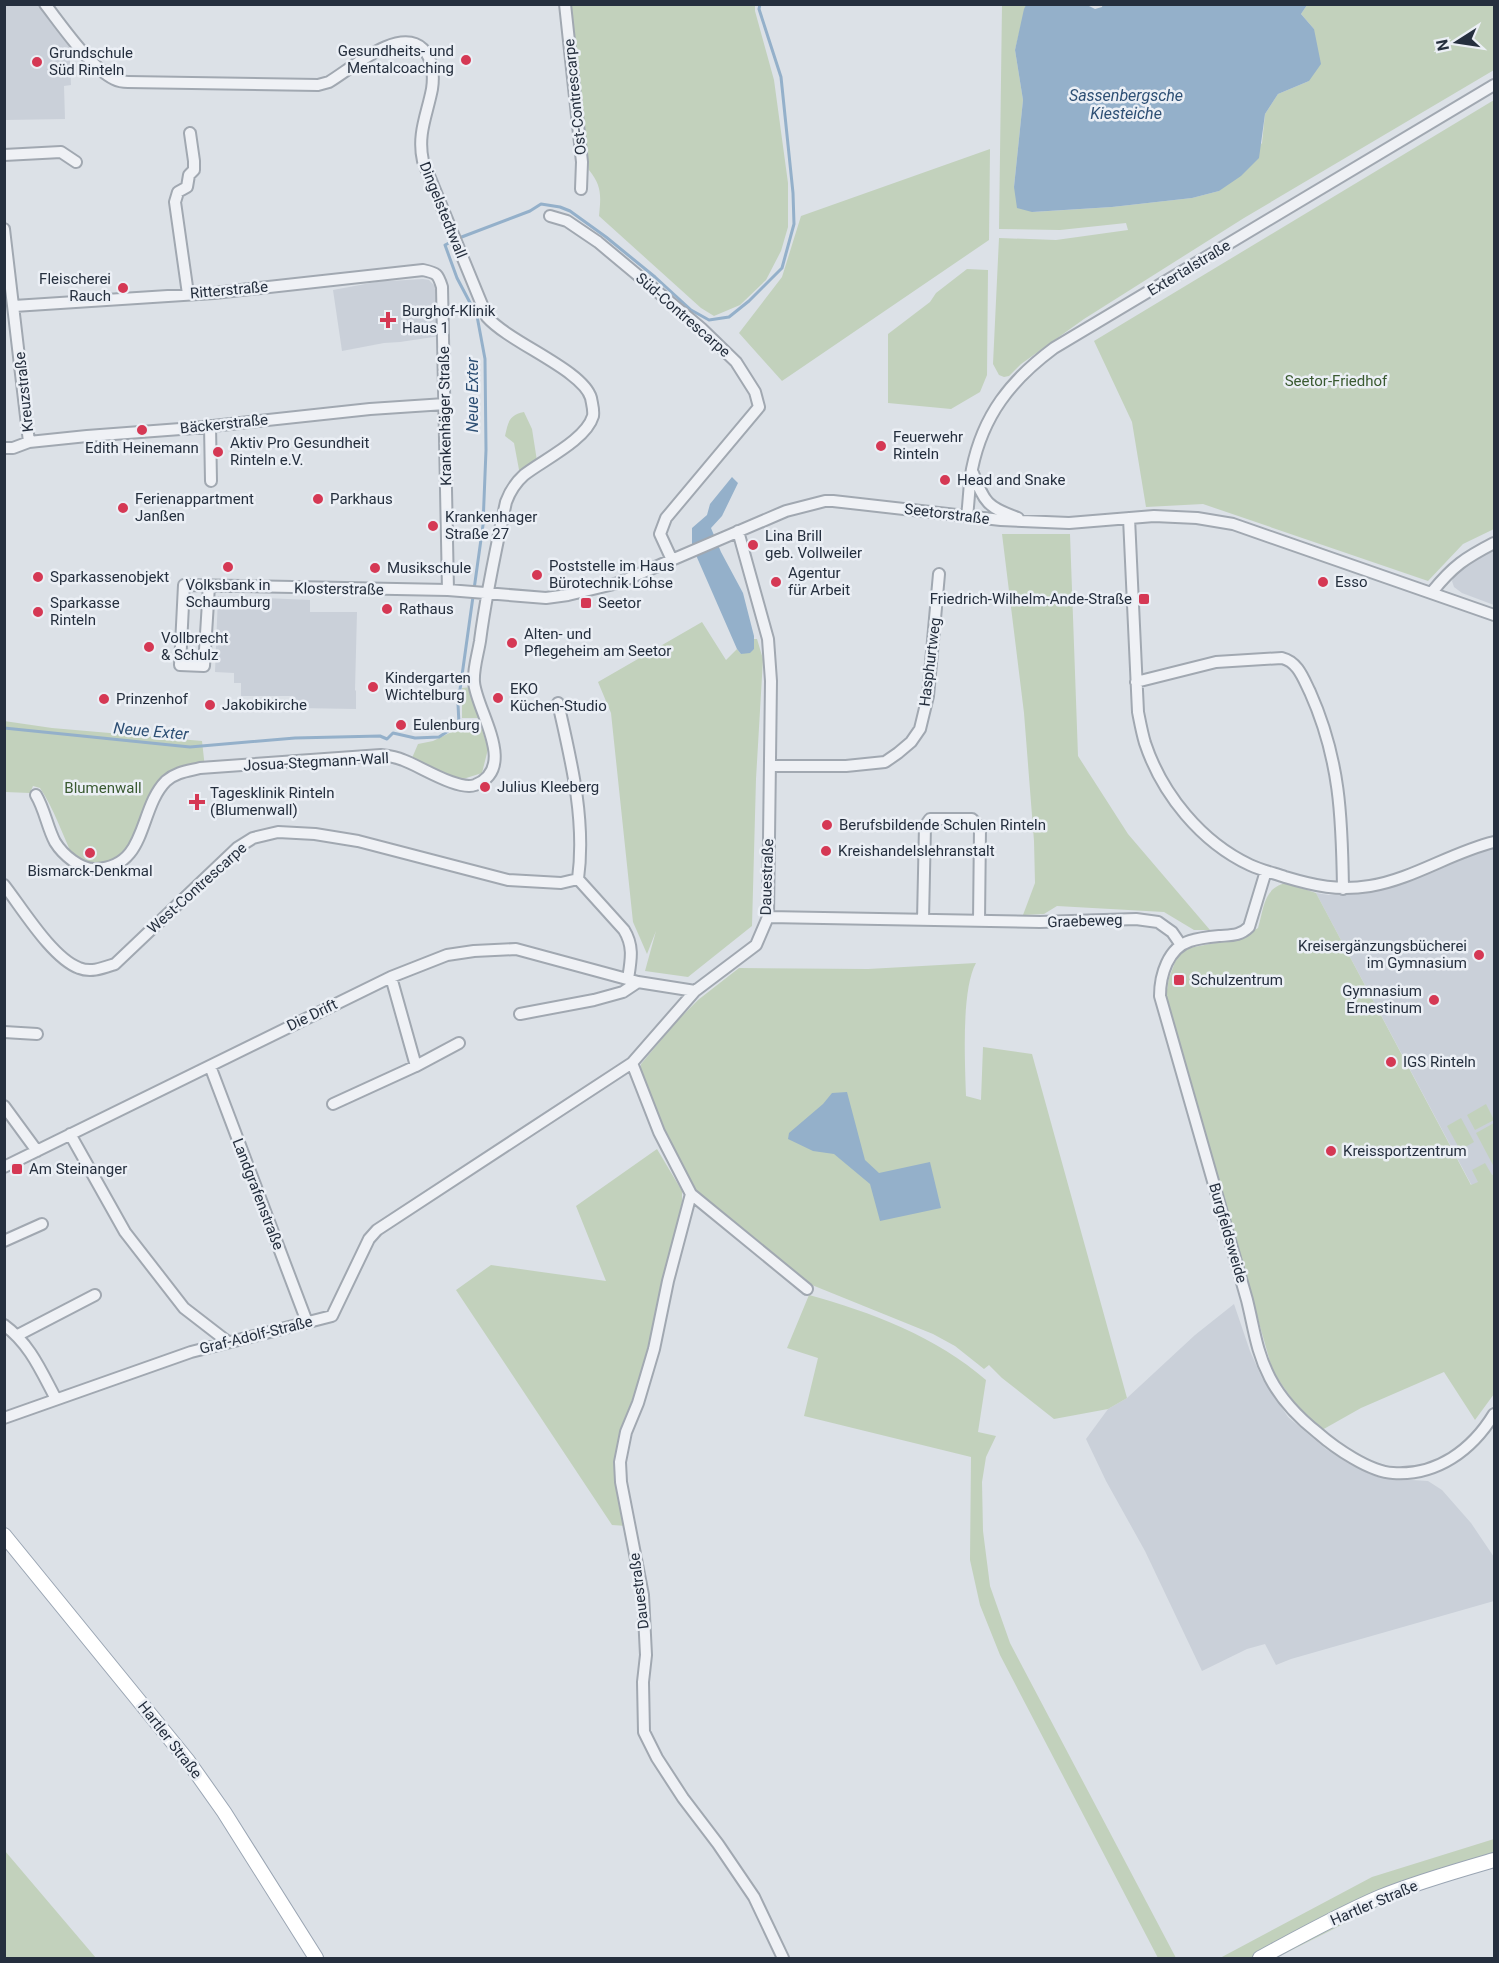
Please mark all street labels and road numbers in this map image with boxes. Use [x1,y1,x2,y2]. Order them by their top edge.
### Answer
street label: Ost-Contrescarpe [560,38,590,156]
street label: Dingelstedtwall [415,159,471,261]
street label: Extertalstraße [1144,236,1234,300]
street label: Süd-Contrescarpe [632,269,734,361]
street label: Ritterstraße [189,278,269,302]
street label: Krankenhäger Straße [435,346,455,486]
street label: Kreuzstraße [11,351,37,433]
street label: Bäckerstraße [179,410,269,438]
street label: Seetorstraße [903,500,991,528]
street label: Klosterstraße [294,579,384,599]
street label: Hasphurtweg [916,616,944,708]
street label: Josua-Stegmann-Wall [243,749,389,775]
street label: Dauestraße [757,838,777,916]
street label: West-Contrescarpe [144,839,250,937]
street label: Graebeweg [1047,911,1123,931]
street label: Die Drift [284,995,340,1035]
street label: Landgrafenstraße [228,1136,288,1252]
street label: Burgfeldsweide [1205,1181,1251,1285]
street label: Graf-Adolf-Straße [198,1312,314,1358]
street label: Dauestraße [625,1552,653,1630]
street label: Hartler Straße [134,1698,206,1782]
street label: Hartler Straße [1328,1876,1420,1930]

